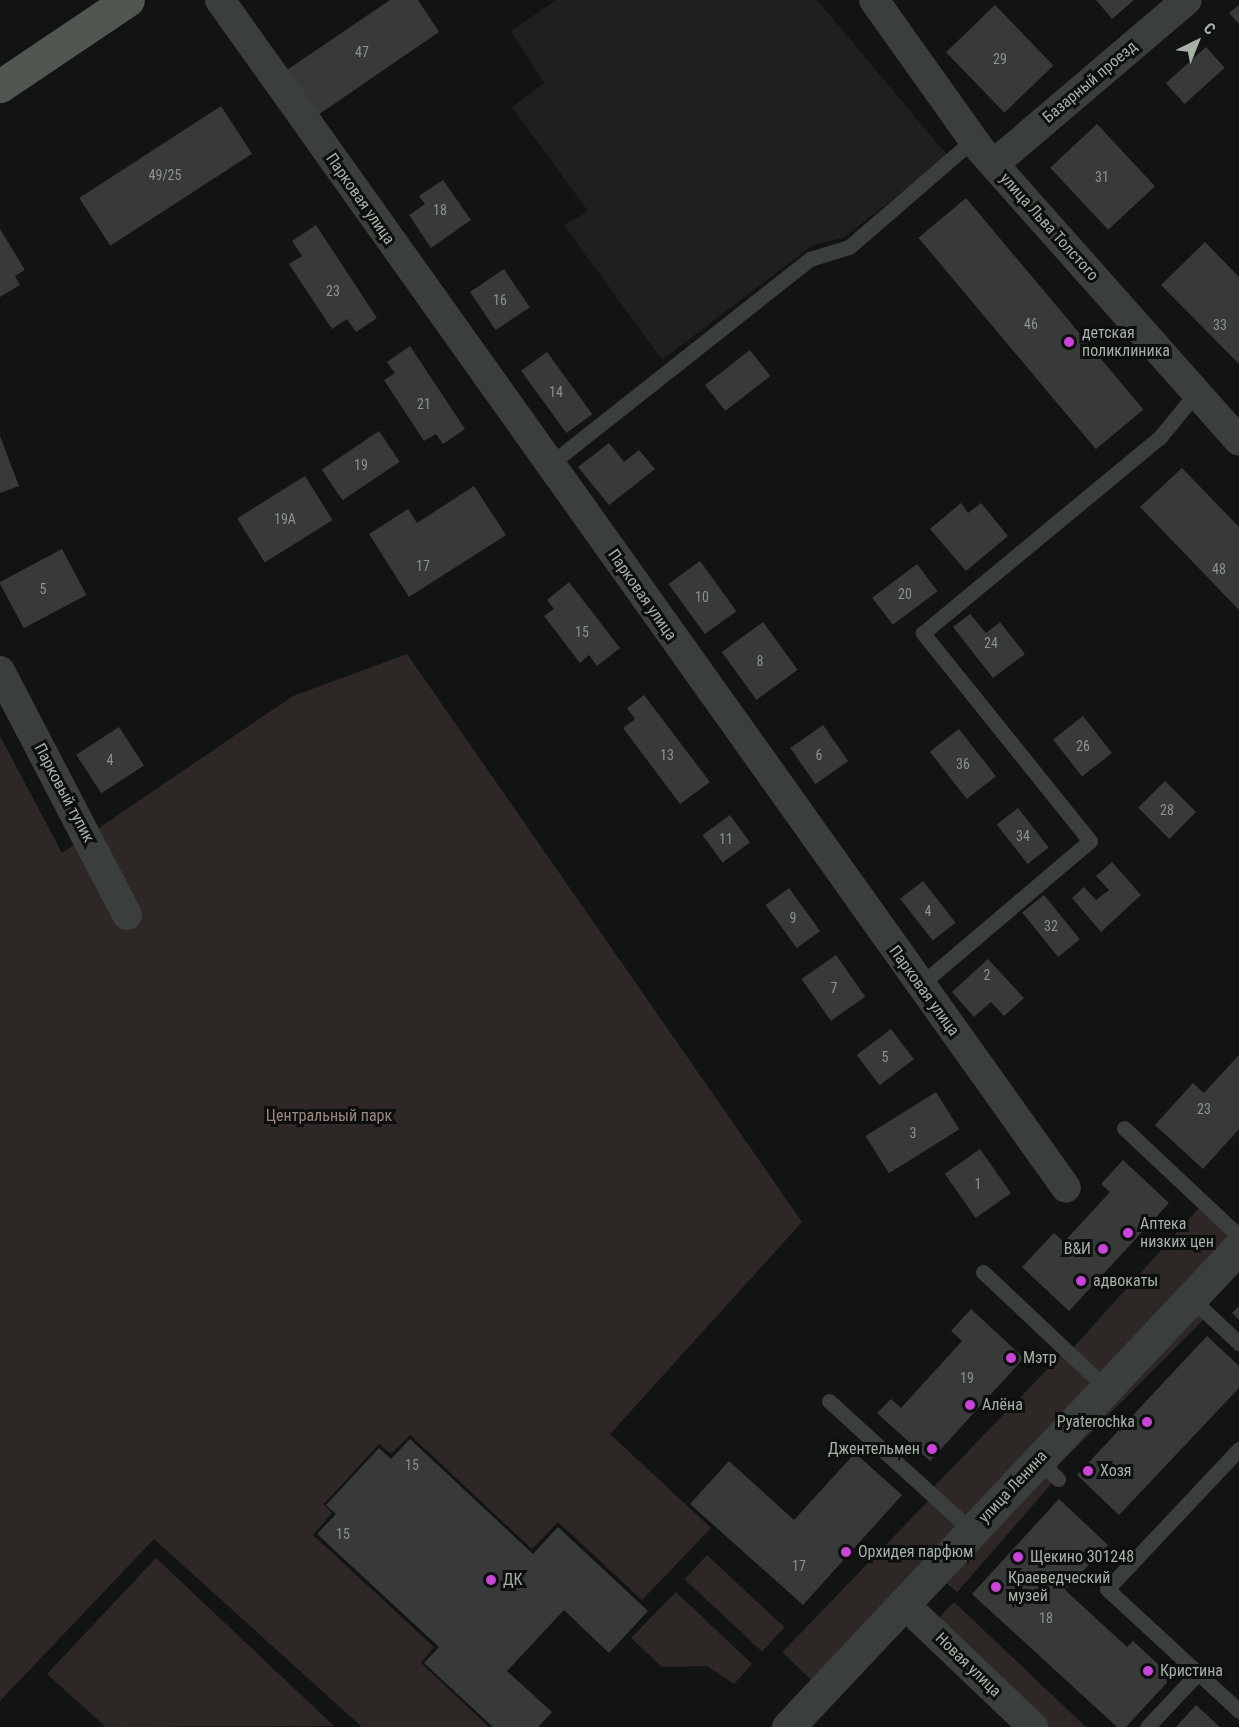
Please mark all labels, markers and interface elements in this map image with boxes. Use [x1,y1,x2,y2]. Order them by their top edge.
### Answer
north arrow [1167,12,1227,72]
text: С [1200,18,1219,39]
street label: Базарный проезд [1039,37,1141,127]
house number: 47 [355,44,369,60]
house number: 29 [993,51,1007,67]
street label: Парковая улица [321,150,399,248]
house number: 49/25 [149,167,181,183]
street label: улица Льва Толстого [995,169,1103,285]
house number: 31 [1095,169,1109,185]
house number: 18 [433,202,447,218]
house number: 23 [326,283,340,299]
house number: 16 [493,292,507,308]
house number: 46 [1024,316,1038,332]
house number: 33 [1213,317,1227,333]
place label: детская поликлиника [1082,323,1170,361]
marker: детская поликлиника [1060,333,1078,351]
house number: 14 [549,384,563,400]
house number: 21 [417,396,431,412]
house number: 19 [354,457,368,473]
house number: 19А [274,511,296,527]
street label: Парковая улица [603,546,681,644]
house number: 17 [416,558,430,574]
house number: 48 [1212,561,1226,577]
house number: 5 [40,581,46,597]
house number: 20 [898,586,912,602]
house number: 10 [695,589,709,605]
house number: 15 [575,624,589,640]
house number: 24 [984,635,998,651]
house number: 8 [757,653,763,669]
house number: 26 [1076,738,1090,754]
street label: Парковый тупик [30,740,98,846]
house number: 13 [660,747,674,763]
house number: 6 [816,747,822,763]
house number: 4 [107,752,113,768]
house number: 36 [956,756,970,772]
house number: 28 [1160,802,1174,818]
house number: 34 [1016,828,1030,844]
house number: 11 [719,831,733,847]
house number: 4 [925,903,931,919]
house number: 9 [790,910,796,926]
house number: 32 [1044,918,1058,934]
street label: Парковая улица [885,942,963,1040]
house number: 2 [984,967,990,983]
house number: 7 [831,980,837,996]
house number: 5 [882,1049,888,1065]
house number: 23 [1197,1101,1211,1117]
park label: Центральный парк [266,1106,392,1126]
house number: 3 [910,1125,916,1141]
house number: 1 [975,1176,981,1192]
place label: Аптека низких цен [1140,1214,1214,1252]
marker: Аптека низких цен [1121,1226,1135,1240]
place label: В&И [1064,1239,1091,1259]
marker: В&И [1096,1242,1110,1256]
place label: адвокаты [1093,1271,1158,1291]
marker: адвокаты [1074,1274,1088,1288]
place label: Мэтр [1023,1348,1057,1368]
marker: Мэтр [1004,1351,1018,1365]
house number: 19 [960,1370,974,1386]
place label: Алёна [982,1395,1023,1415]
marker: Алёна [963,1398,977,1412]
place label: Pyaterochka [1057,1412,1135,1432]
marker: Pyaterochka [1140,1415,1154,1429]
place label: Джентельмен [828,1439,920,1459]
marker: Джентельмен [925,1442,939,1456]
street label: улица Ленина [975,1447,1051,1527]
house number: 15 [405,1457,419,1473]
place label: Хозя [1100,1461,1132,1481]
marker: Хозя [1081,1464,1095,1478]
house number: 15 [336,1526,350,1542]
place label: Орхидея парфюм [858,1542,973,1562]
marker: Орхидея парфюм [839,1545,853,1559]
place label: Щекино 301248 [1030,1547,1134,1567]
marker: Щекино 301248 [1011,1550,1025,1564]
house number: 17 [792,1558,806,1574]
place label: Краеведческий музей [1008,1568,1110,1606]
place label: ДК [503,1570,523,1590]
marker: ДК [484,1573,498,1587]
marker: Краеведческий музей [989,1580,1003,1594]
house number: 18 [1039,1610,1053,1626]
street label: Новая улица [931,1629,1005,1701]
place label: Кристина [1160,1661,1223,1681]
marker: Кристина [1141,1664,1155,1678]

